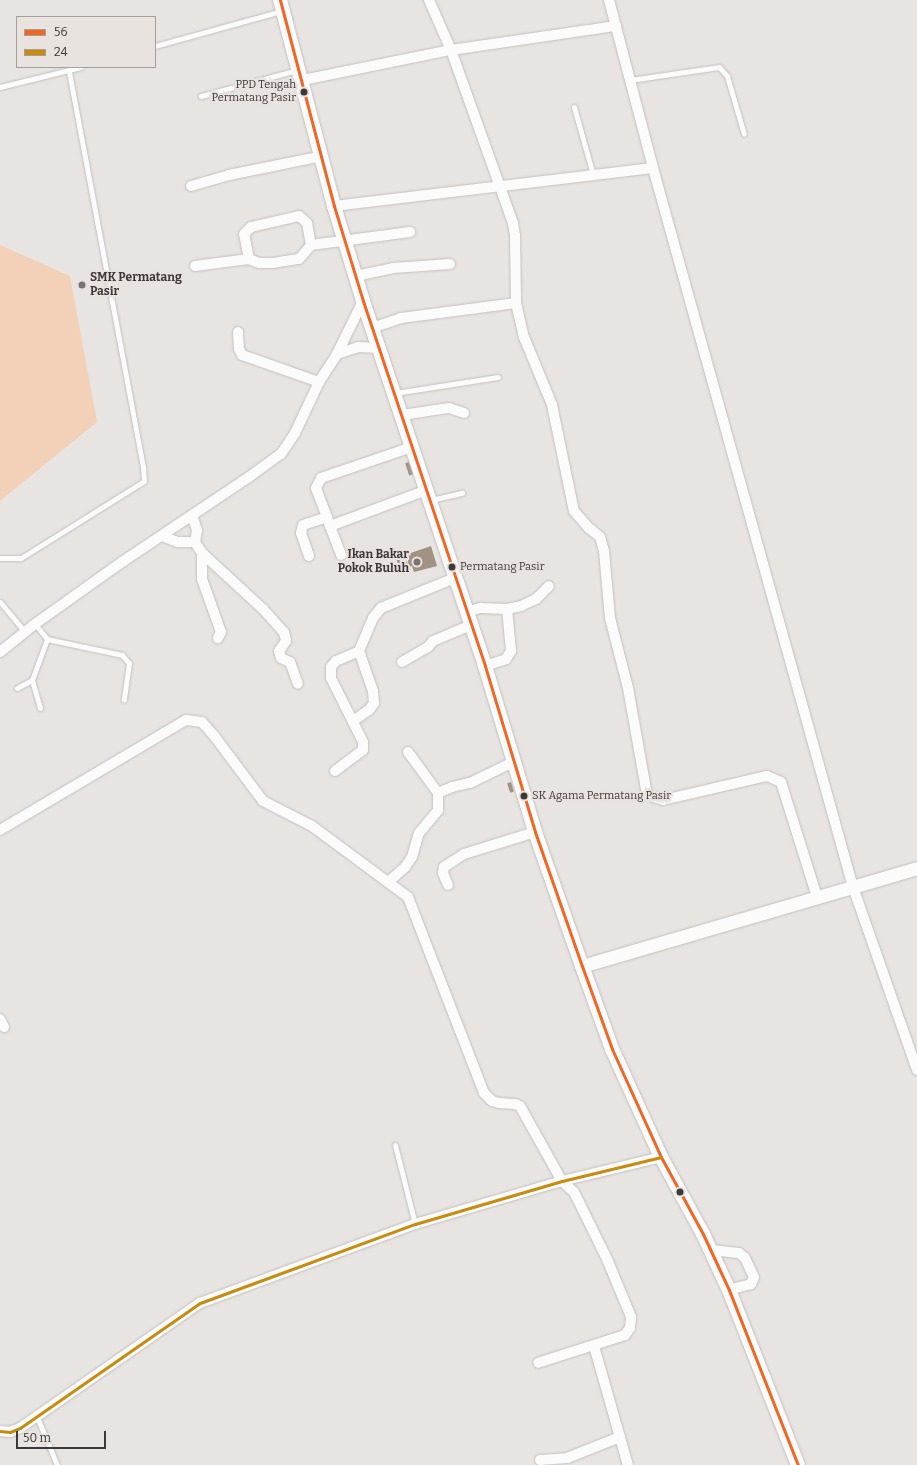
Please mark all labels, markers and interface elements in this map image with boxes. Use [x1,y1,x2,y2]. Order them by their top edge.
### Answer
legend [16,16,156,68]
text: 56 [54,25,67,39]
text: 24 [54,45,68,59]
place label: PPD Tengah Permatang Pasir [211,79,296,105]
marker: PPD Tengah Permatang Pasir [299,87,309,97]
place label: SMK Permatang Pasir [90,271,182,299]
marker: SMK Permatang Pasir [77,280,87,290]
place label: Ikan Bakar Pokok Buluh [338,548,409,576]
marker: Ikan Bakar Pokok Buluh [412,557,422,567]
place label: Permatang Pasir [460,560,545,574]
marker: Permatang Pasir [447,562,457,572]
place label: SK Agama Permatang Pasir [532,789,671,803]
marker: SK Agama Permatang Pasir [519,791,529,801]
unlabelled marker [675,1187,685,1197]
scale bar [18,1423,108,1449]
text: 50 m [23,1431,51,1445]

